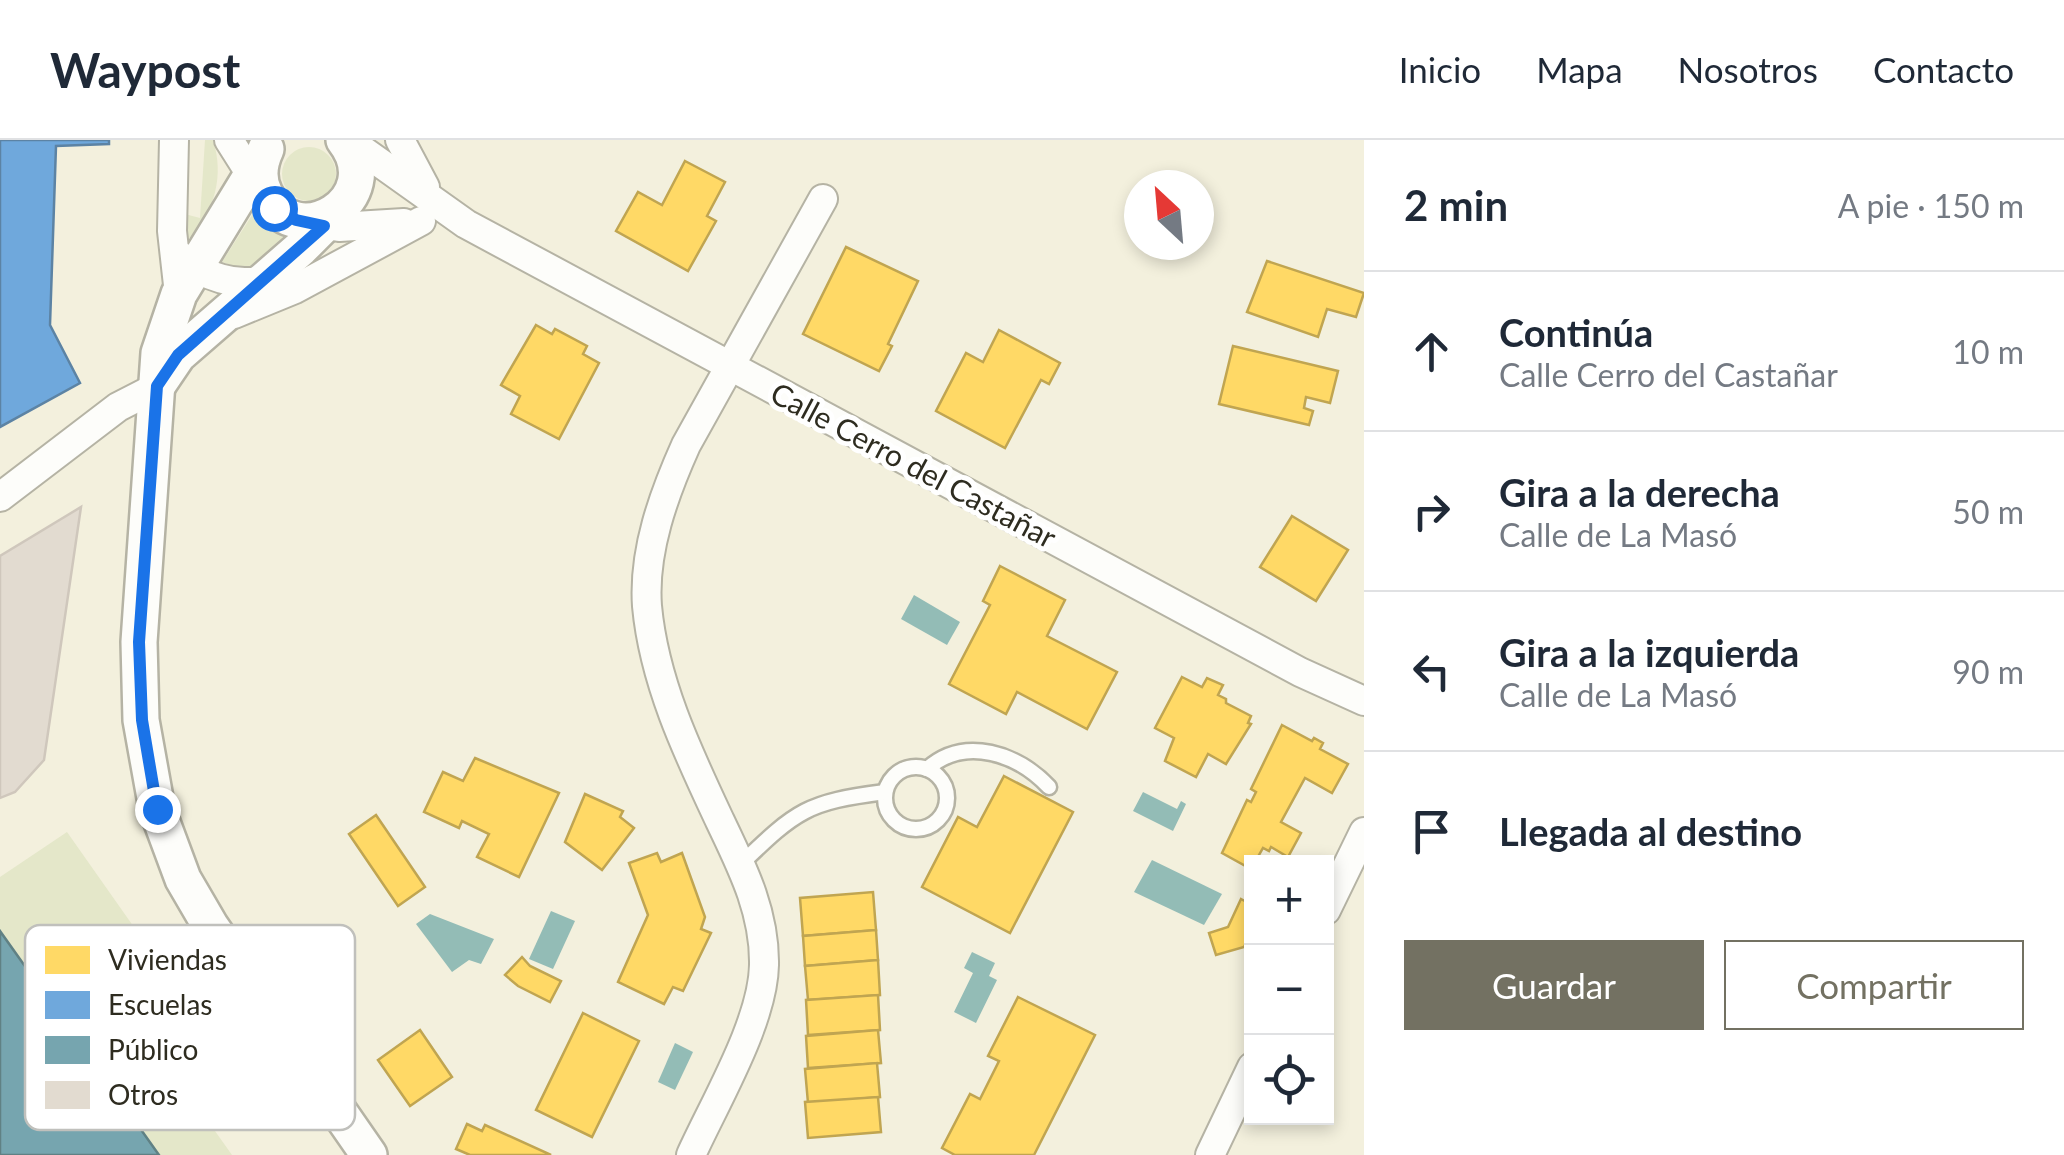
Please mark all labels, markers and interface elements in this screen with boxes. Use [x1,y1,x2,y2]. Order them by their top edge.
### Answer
text: Waypost [50,41,240,98]
text: Inicio [1399,48,1481,90]
text: Mapa [1536,48,1623,90]
text: Nosotros [1678,48,1818,90]
text: Contacto [1873,48,2014,90]
north arrow [1124,170,1214,260]
text: 2 min [1404,180,1508,230]
route start [252,186,298,232]
text: A pie · 150 m [1838,186,2024,225]
text: Continúa [1499,309,1653,355]
icon: ahead [1404,324,1459,379]
text: 10 m [1952,332,2024,371]
text: Calle Cerro del Castañar [1499,355,1838,394]
street label: Calle Cerro del Castañar [765,374,1063,555]
text: Gira a la derecha [1499,469,1780,515]
icon: right [1404,484,1459,539]
text: 50 m [1952,492,2024,531]
text: Calle de La Masó [1499,515,1737,554]
text: Gira a la izquierda [1499,629,1799,675]
icon: left [1404,644,1459,699]
text: 90 m [1952,652,2024,691]
text: Calle de La Masó [1499,675,1737,714]
route end [135,787,181,833]
icon: arrive [1404,804,1459,859]
text: Llegada al destino [1499,808,1802,854]
map controls [1244,855,1334,1125]
button: + [1244,855,1334,945]
legend [25,925,355,1130]
button: Guardar [1404,940,1704,1030]
button: Compartir [1724,940,2024,1030]
text: Viviendas [108,942,227,976]
button: − [1244,945,1334,1035]
text: Escuelas [108,987,212,1021]
text: Público [108,1032,198,1066]
button: locate [1244,1035,1334,1125]
text: Otros [108,1077,178,1111]

